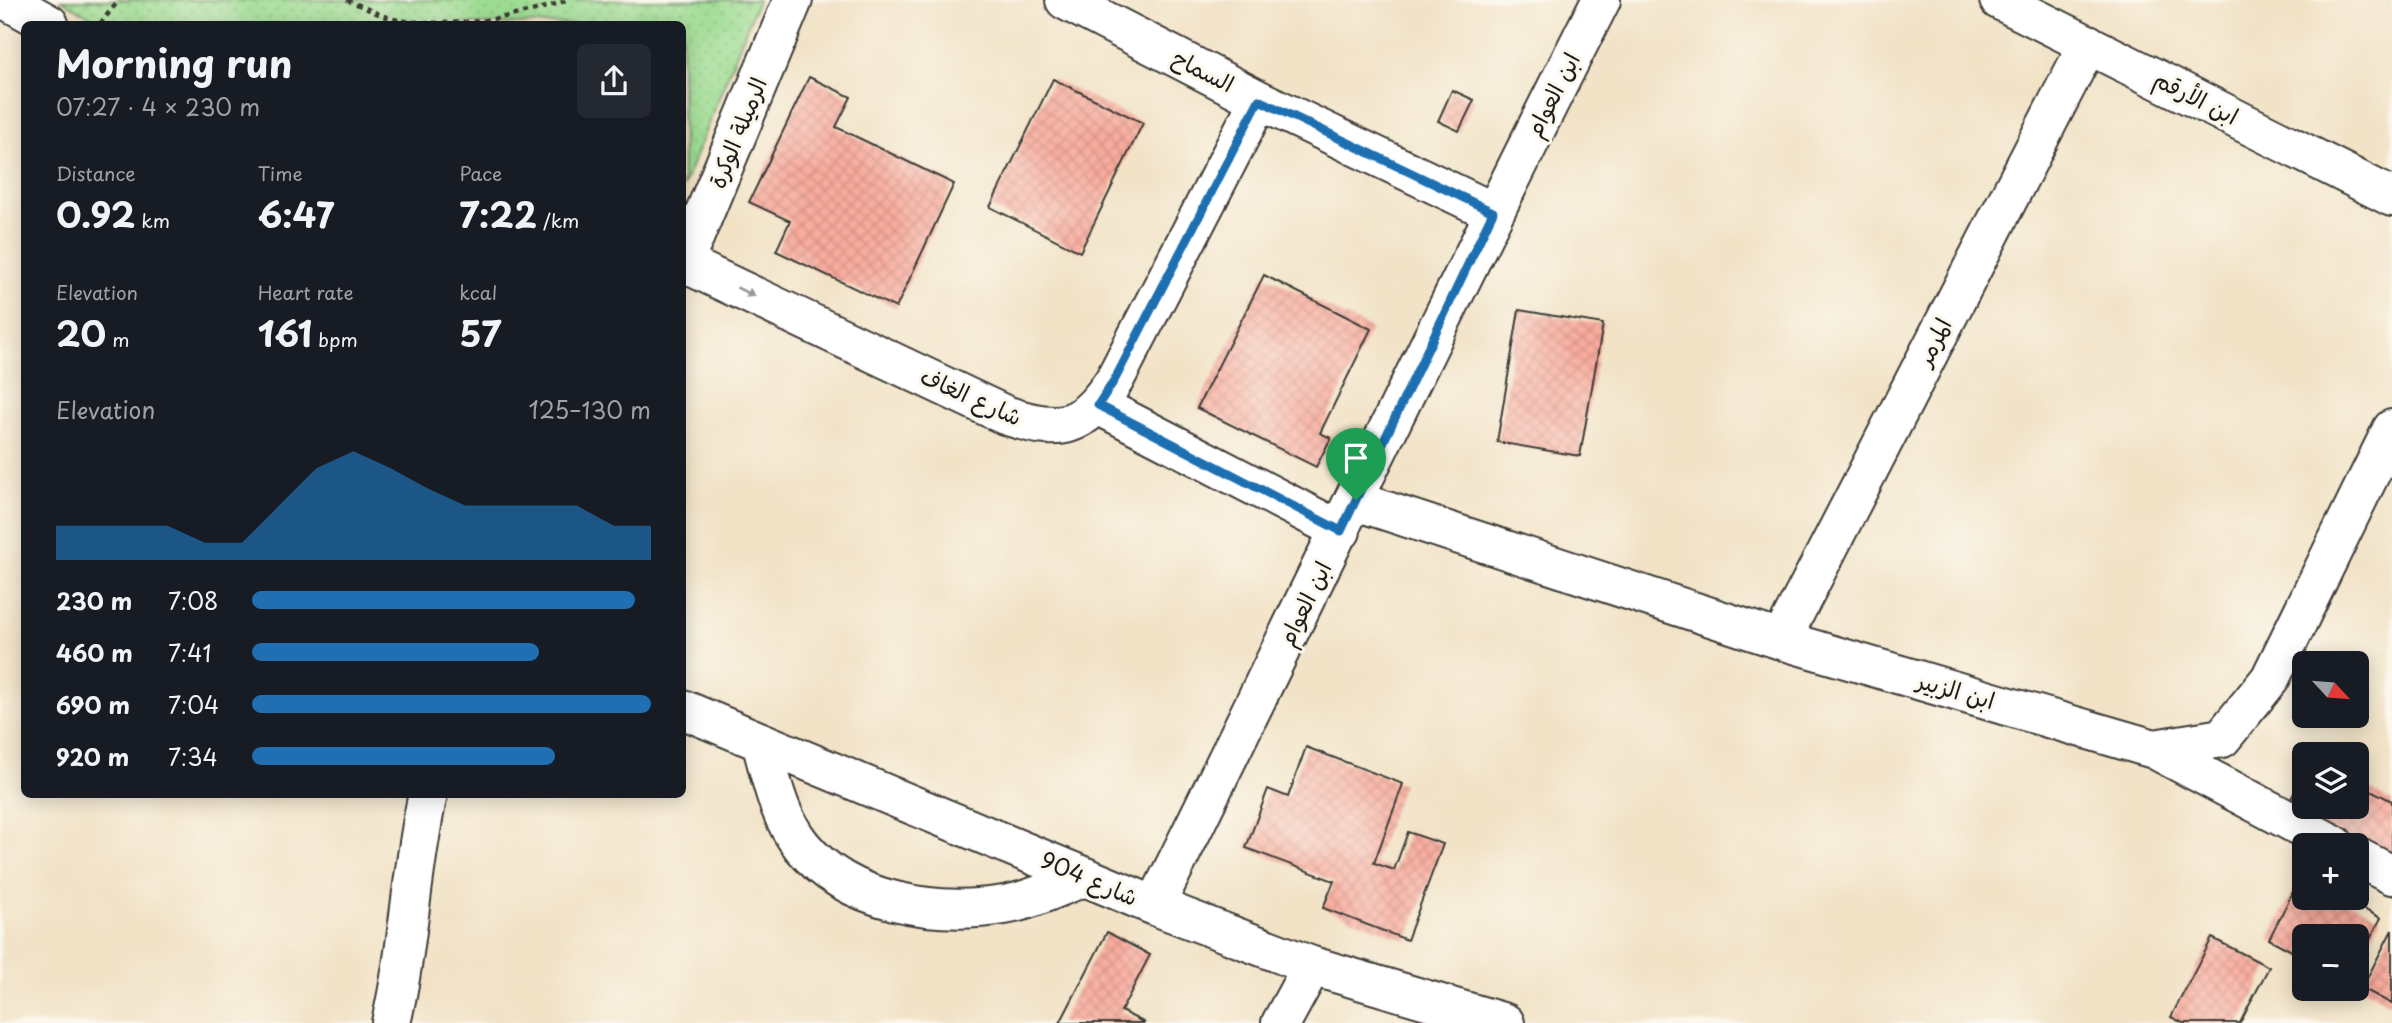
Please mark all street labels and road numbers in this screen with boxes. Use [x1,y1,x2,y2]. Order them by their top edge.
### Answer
street label: السماح [1166,39,1241,100]
street label: ابن العوام [1515,46,1590,144]
street label: ابن الأرقم [2148,61,2245,135]
street label: الرميلة الوكرة [698,72,775,193]
street label: المرمر [1905,311,1960,373]
street label: شارع الغاف [915,358,1028,434]
street label: ابن العوام [1268,555,1341,653]
street label: ابن الزبير [1912,661,1999,717]
street label: شارع 904 [1035,841,1144,914]

